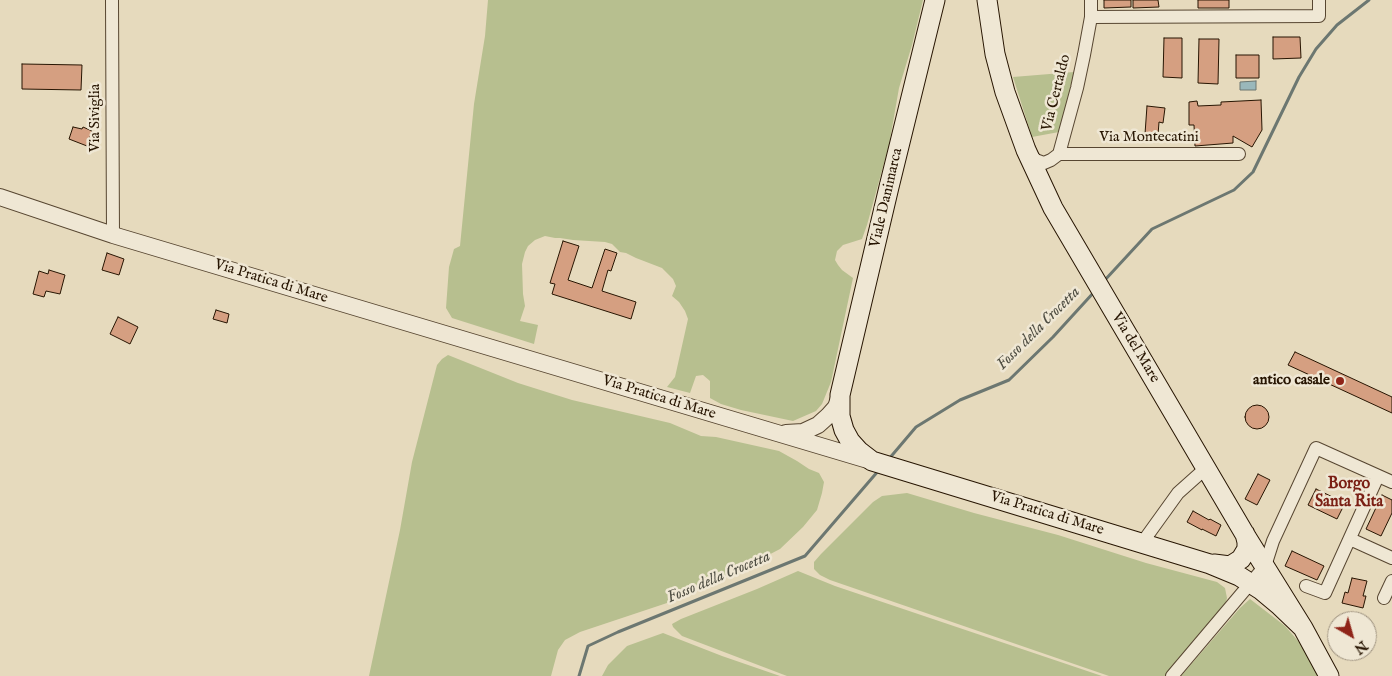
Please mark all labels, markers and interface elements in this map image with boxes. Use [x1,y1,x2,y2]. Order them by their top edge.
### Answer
street label: Via Certaldo [1039,53,1075,133]
street label: Via Siviglia [87,84,105,152]
street label: Via Montecatini [1099,129,1199,147]
street label: Viale Danimarca [867,147,907,249]
street label: Via Pratica di Mare [212,256,330,308]
water label: Fosso della Crocetta [993,283,1085,375]
street label: Via del Mare [1107,310,1163,386]
street label: Via Pratica di Mare [600,372,718,424]
place label: antico casale [1253,372,1330,390]
marker: antico casale [1334,375,1346,387]
district label: Borgo Santa Rita [1315,475,1383,513]
street label: Via Pratica di Mare [988,488,1106,540]
water label: Fosso della Crocetta [665,548,773,608]
north arrow [1327,611,1377,661]
text: N [1350,636,1371,658]

